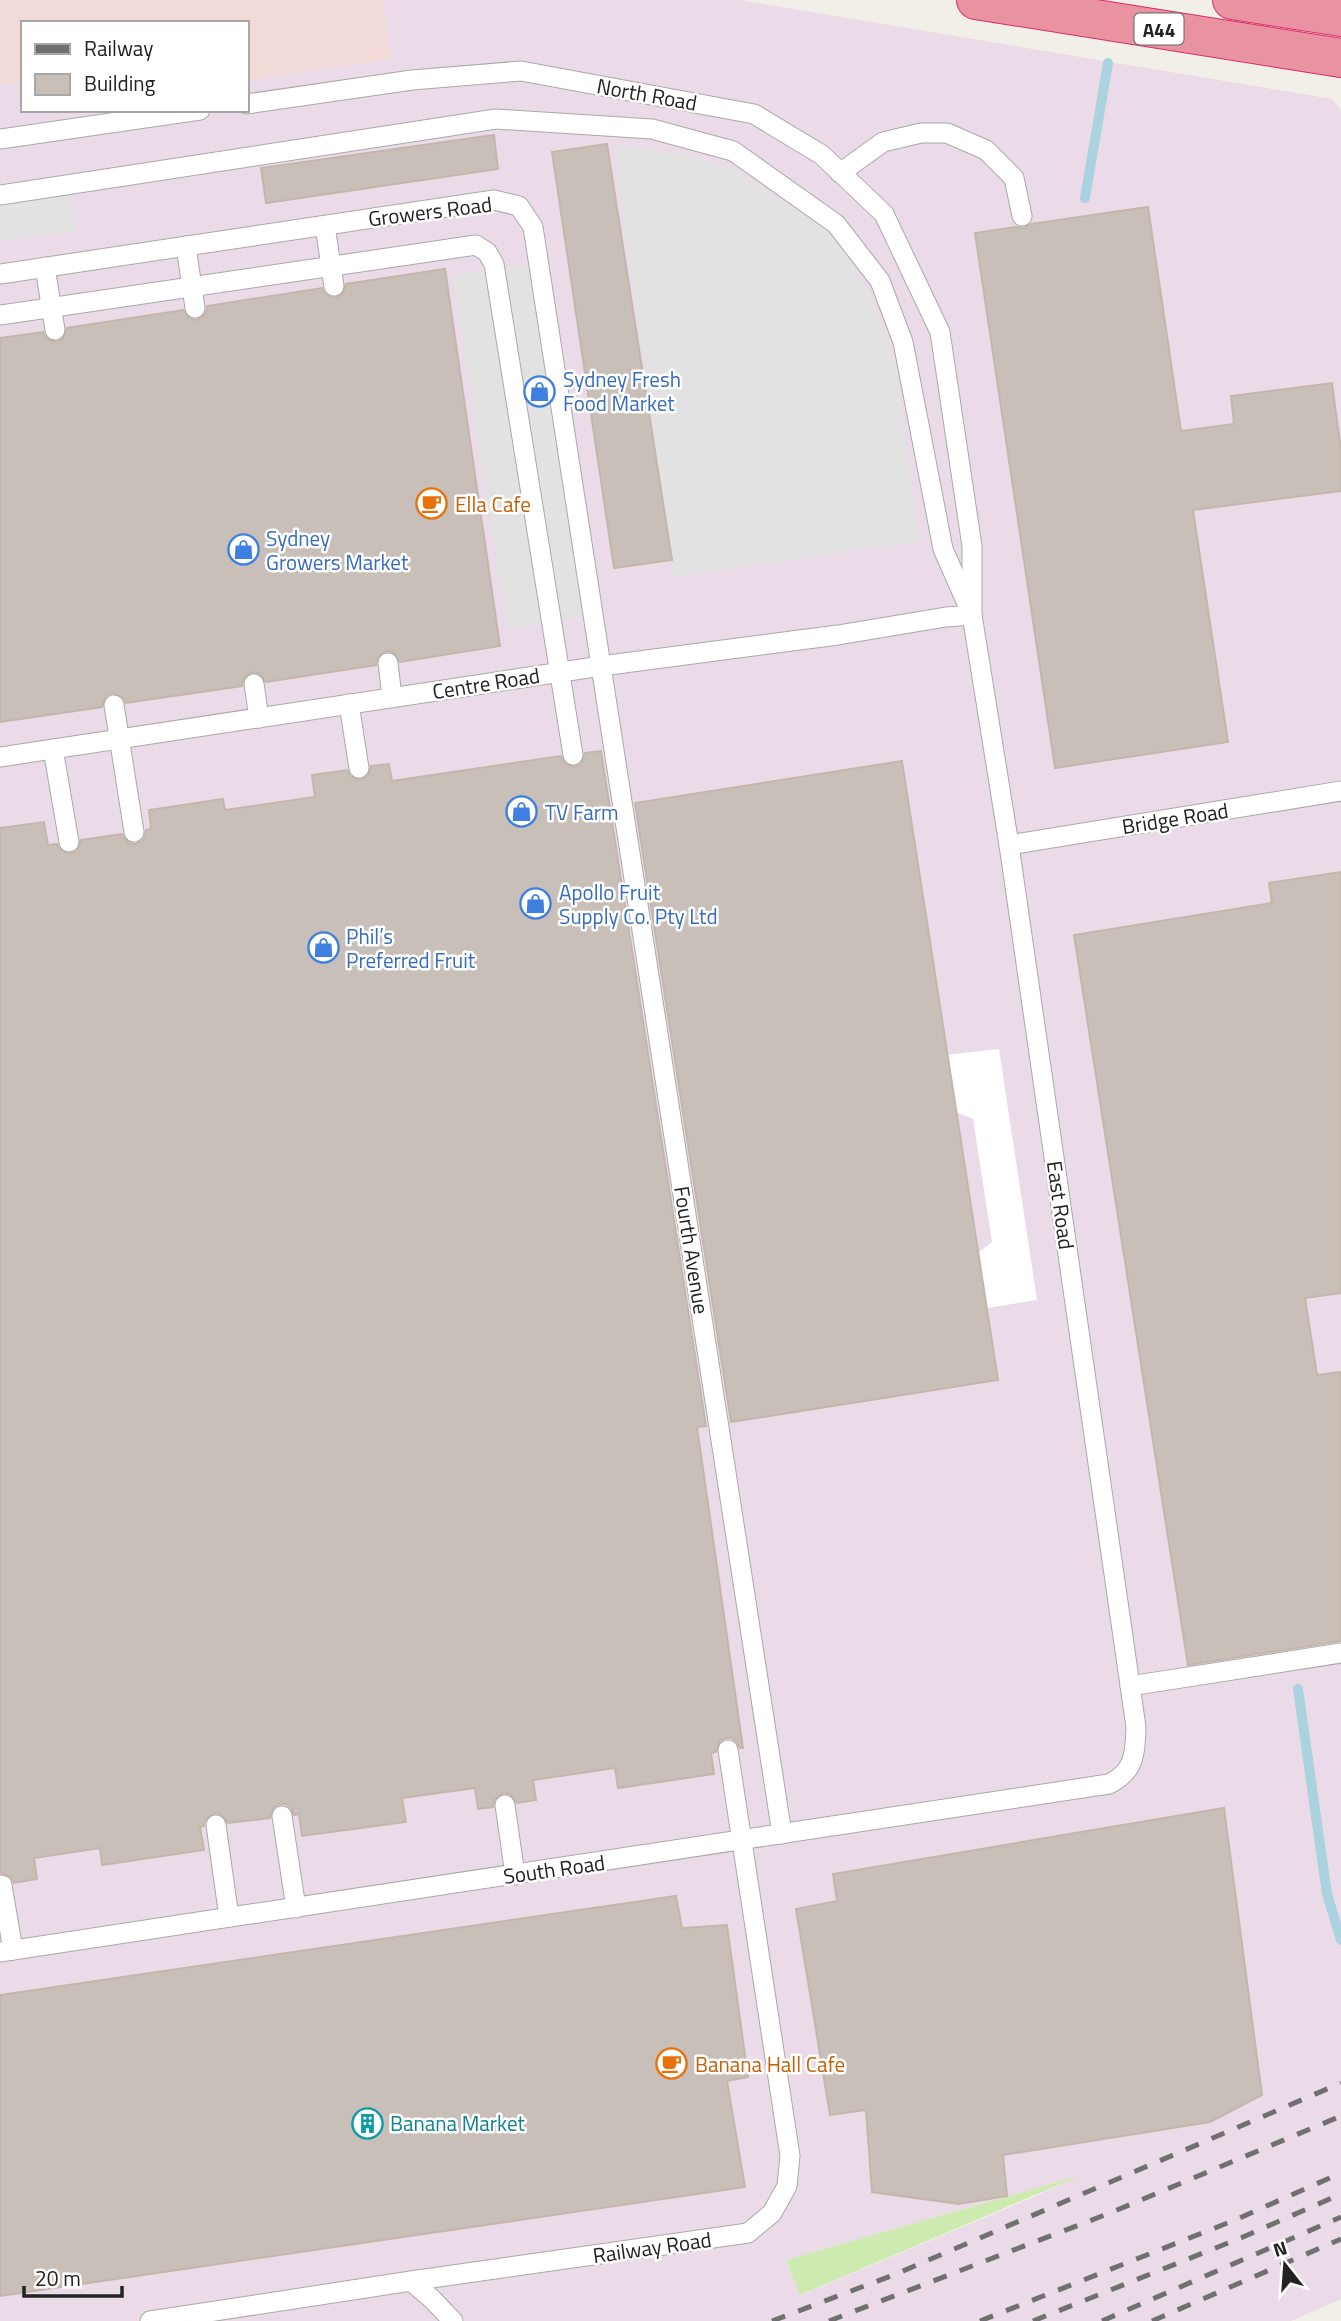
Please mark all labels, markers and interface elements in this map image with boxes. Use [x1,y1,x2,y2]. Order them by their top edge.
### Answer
road number: A44 [1134,14,1184,44]
legend [21,21,248,112]
text: Railway [84,32,153,64]
text: Building [84,67,156,99]
street label: North Road [594,69,700,119]
street label: Growers Road [366,188,494,234]
place label: Sydney Fresh Food Market [563,363,681,419]
shop icon: Sydney Fresh Food Market [523,374,557,408]
cafe icon: Ella Cafe [415,487,449,521]
place label: Ella Cafe [455,488,531,520]
place label: Sydney Growers Market [266,522,409,578]
shop icon: Sydney Growers Market [226,533,260,567]
street label: Centre Road [430,659,542,707]
street label: Bridge Road [1119,794,1231,842]
shop icon: TV Farm [505,795,539,829]
place label: TV Farm [545,796,619,828]
place label: Apollo Fruit Supply Co. Pty Ltd [559,876,718,932]
shop icon: Apollo Fruit Supply Co. Pty Ltd [519,887,553,921]
place label: Phil’s Preferred Fruit [346,920,476,976]
shop icon: Phil’s Preferred Fruit [306,931,340,965]
street label: East Road [1039,1159,1083,1251]
street label: Fourth Avenue [666,1184,718,1316]
street label: South Road [501,1846,607,1892]
cafe icon: Banana Hall Cafe [655,2047,689,2081]
place label: Banana Hall Cafe [695,2048,845,2080]
building icon: Banana Market [350,2106,384,2140]
place label: Banana Market [390,2107,525,2139]
street label: Railway Road [591,2223,713,2271]
north arrow [1250,2230,1320,2300]
text: N [1269,2232,1290,2264]
scale bar [24,2254,122,2298]
text: 20 m [35,2262,81,2294]

